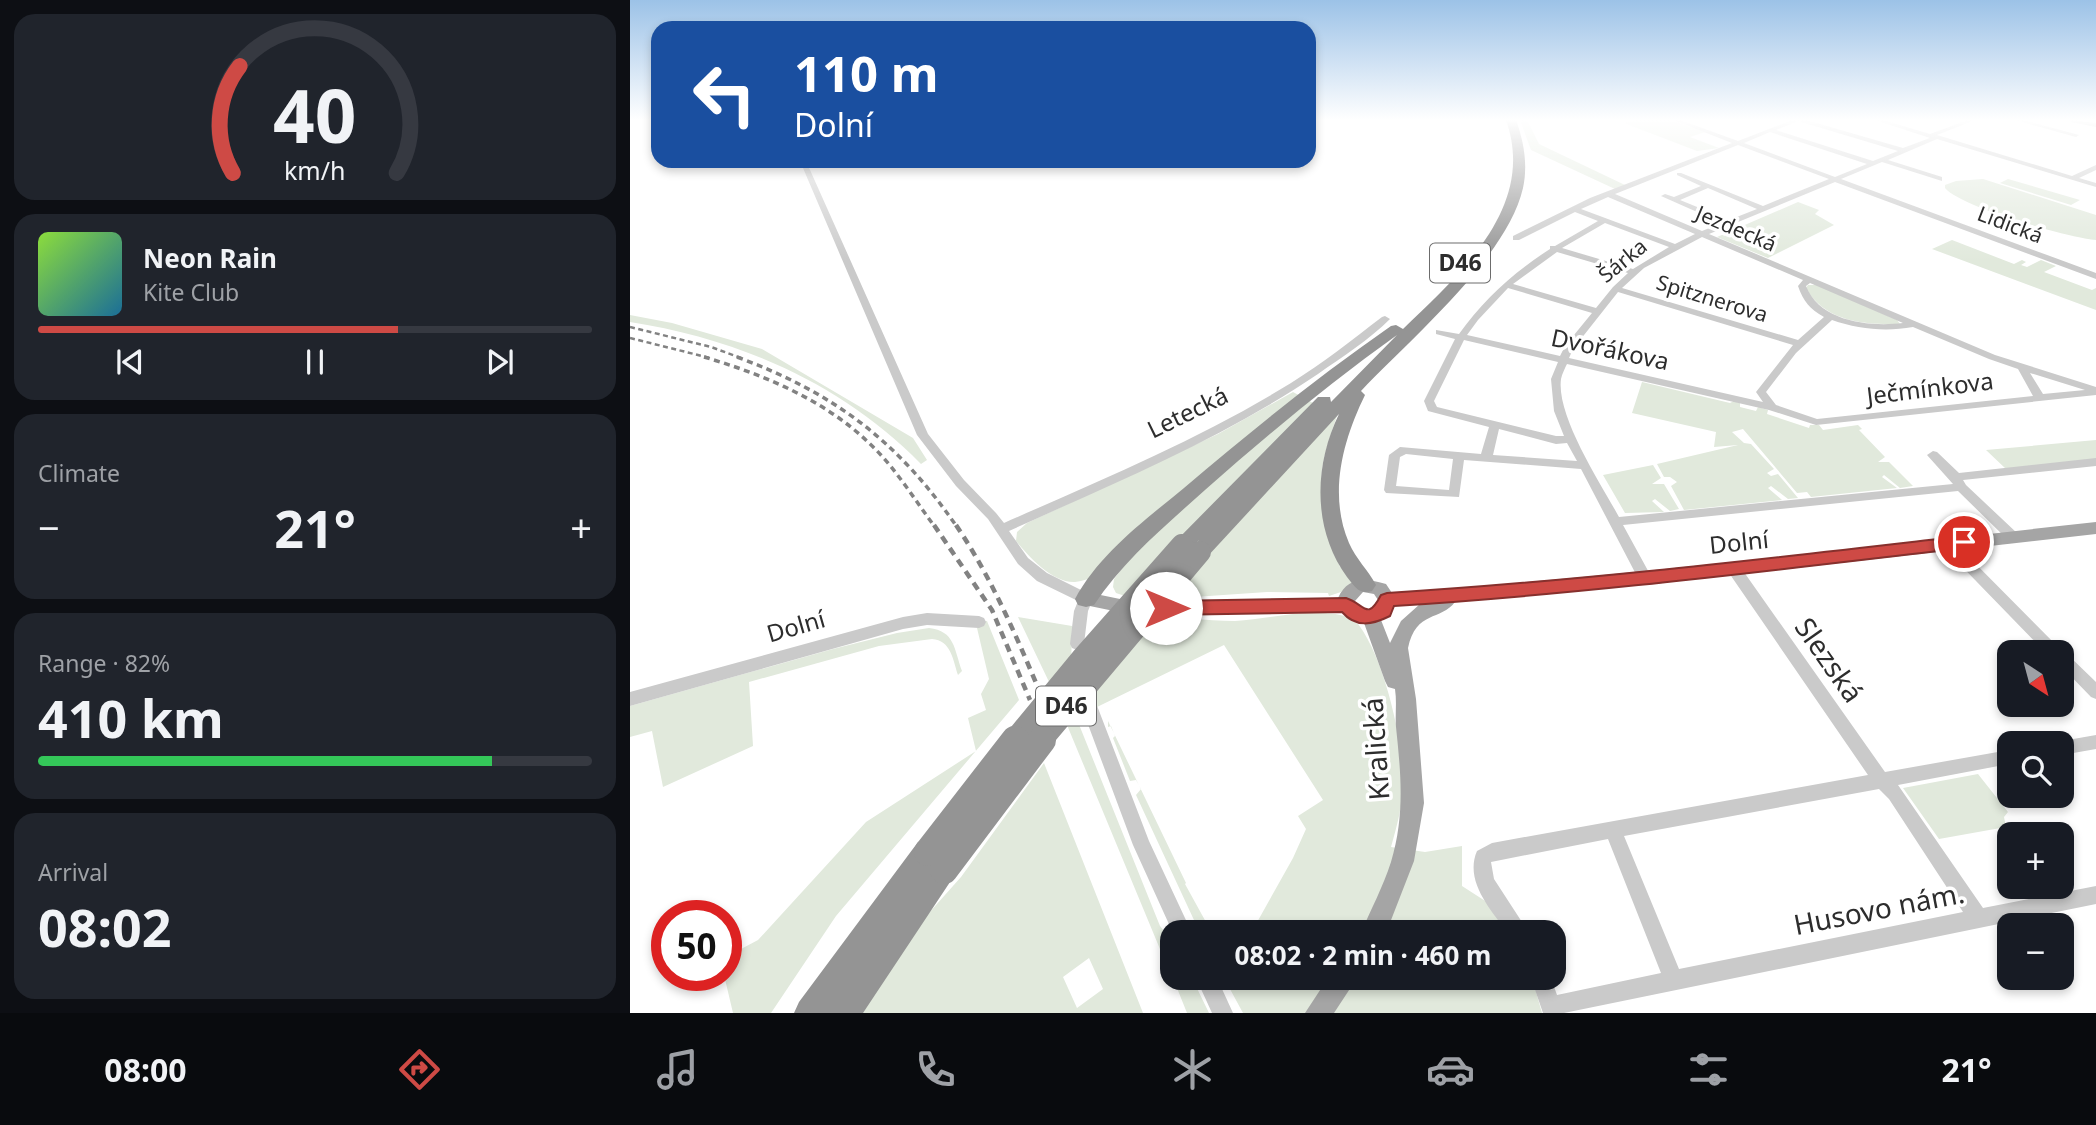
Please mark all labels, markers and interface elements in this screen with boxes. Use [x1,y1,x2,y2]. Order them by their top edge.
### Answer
text: 110 m [794,40,939,106]
icon: left [679,49,770,140]
text: 40 [273,65,357,164]
text: Dolní [794,103,873,146]
text: km/h [284,153,346,187]
street label: Jezdecká [1690,198,1781,258]
street label: Lidická [1974,199,2047,249]
street label: Šárka [1592,232,1653,288]
text: Neon Rain [143,240,277,276]
road number: D46 [1430,244,1490,282]
street label: Spitznerova [1653,268,1771,328]
text: Kite Club [143,276,239,308]
street label: Dvořákova [1548,320,1672,377]
icon: previous [111,343,149,381]
icon: pause [296,343,334,381]
icon: next [481,343,519,381]
street label: Ječmínkova [1862,363,1995,412]
street label: Letecká [1141,378,1233,445]
text: Climate [38,457,120,489]
text: 21° [274,492,356,563]
text: − [38,501,60,553]
text: + [570,501,592,553]
pin [1934,512,1994,572]
street label: Dolní [1708,522,1771,561]
icon: arrive [1945,523,1983,561]
position arrow [1129,571,1203,645]
street label: Dolní [763,601,829,650]
street label: Slezská [1787,609,1873,709]
north arrow [1997,640,2074,718]
map controls [1997,640,2074,990]
text: Range · 82% [38,647,170,679]
text: 410 km [38,682,224,753]
road number: D46 [1036,686,1096,726]
street label: Kralická [1352,697,1398,802]
button: search [1997,731,2074,808]
button: + [1997,822,2074,899]
text: Arrival [38,856,108,888]
street label: Husovo nám. [1790,873,1967,943]
text: 08:02 [38,891,172,962]
speed limit sign: 50 [651,900,742,991]
button: − [1997,913,2074,990]
text: 08:02 · 2 min · 460 m [1235,937,1491,973]
icon: directions [395,1045,444,1094]
icon: music [653,1045,702,1094]
icon: phone [911,1045,960,1094]
icon: climate [1168,1045,1217,1094]
icon: car [1426,1045,1475,1094]
icon: filters [1684,1045,1733,1094]
text: 08:00 [104,1048,187,1091]
text: 21° [1941,1048,1992,1091]

